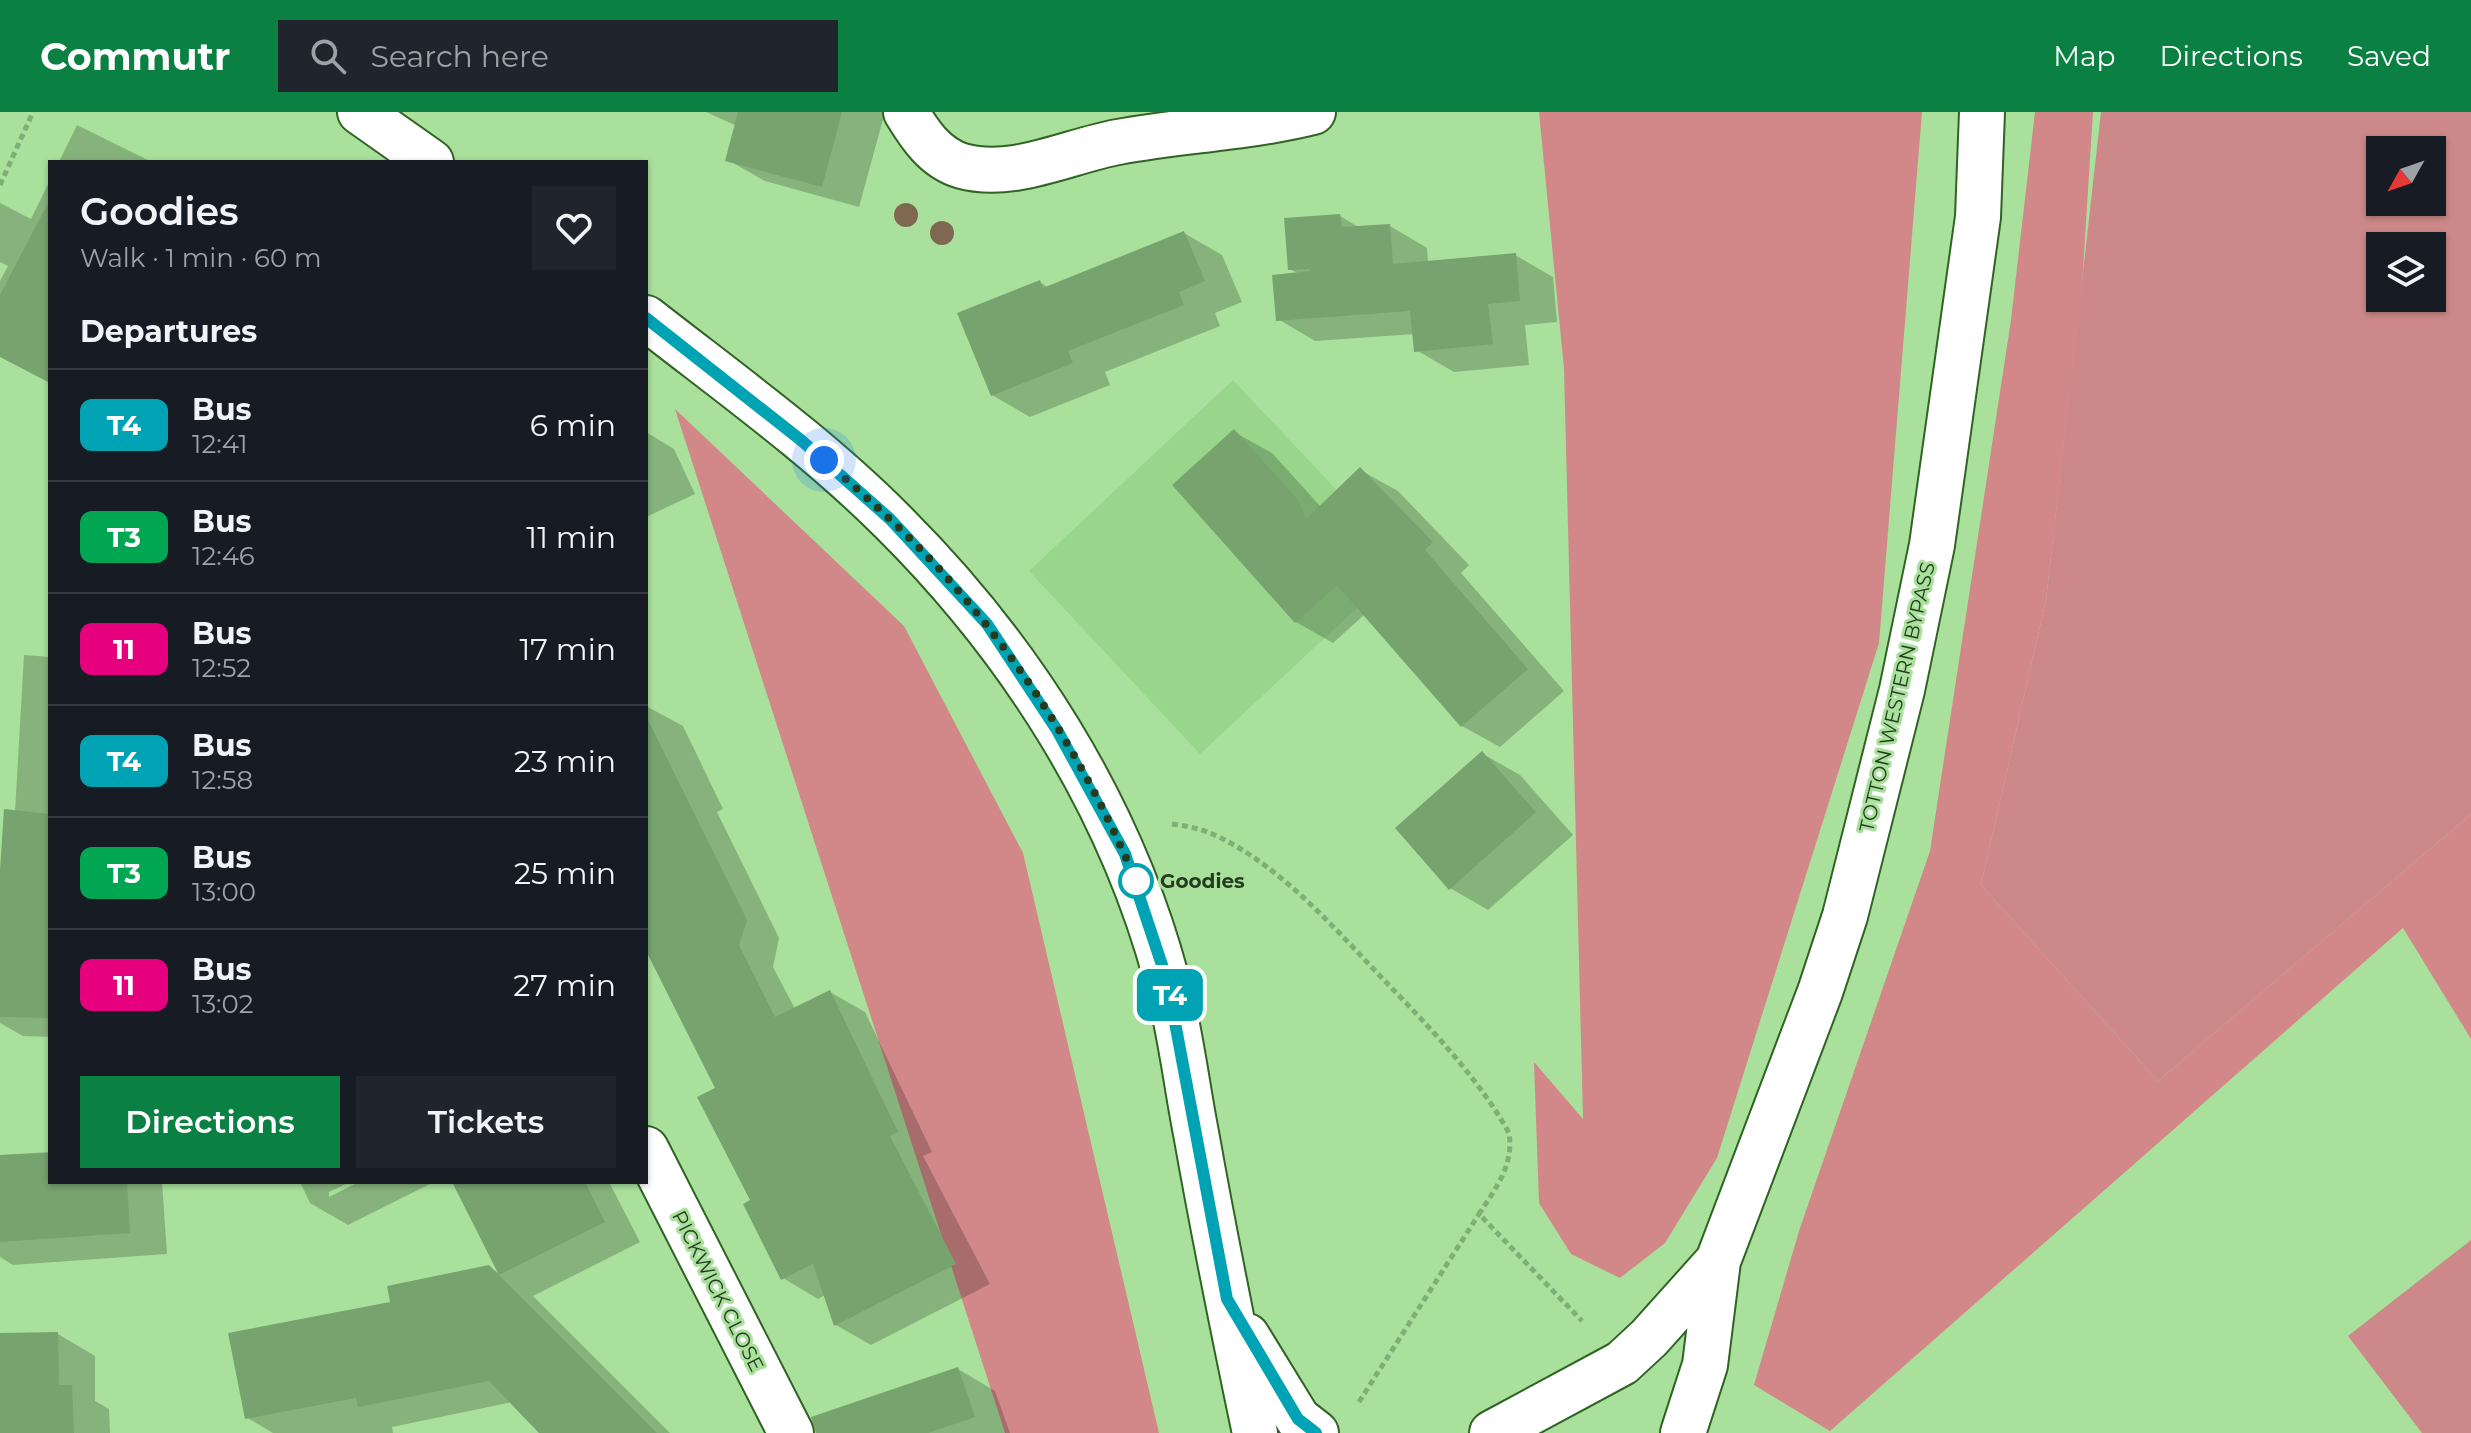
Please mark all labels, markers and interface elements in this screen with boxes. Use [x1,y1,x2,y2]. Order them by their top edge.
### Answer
search box [278,20,838,92]
text: Commutr [40,33,230,80]
icon: search [306,34,350,78]
text: Search here [370,38,549,75]
text: Map [2053,39,2115,73]
text: Directions [2159,39,2303,73]
text: Saved [2347,39,2431,73]
north arrow [2366,136,2446,216]
map controls [2366,136,2446,312]
button: heart [532,186,616,270]
text: Goodies [80,188,239,235]
button: layers [2366,232,2446,312]
text: Walk · 1 min · 60 m [80,242,322,274]
text: Departures [80,313,257,350]
text: Bus [192,391,252,428]
text: 6 min [530,407,616,444]
text: T4 [107,408,141,442]
text: 12:41 [192,428,248,460]
your location [804,440,844,480]
text: Bus [192,503,252,540]
text: 11 min [526,519,616,556]
text: T3 [107,520,141,554]
text: 12:46 [192,540,255,572]
street label: TOTTON WESTERN BYPASS [1854,560,1940,834]
text: Bus [192,615,252,652]
text: 17 min [519,631,616,668]
text: 11 [113,632,135,666]
text: 12:52 [192,652,251,684]
text: Bus [192,727,252,764]
text: 23 min [514,743,616,780]
text: T4 [107,744,141,778]
text: 12:58 [192,764,253,796]
text: Bus [192,839,252,876]
text: 25 min [514,855,616,892]
text: T3 [107,856,141,890]
marker: Goodies [1119,864,1153,898]
place label: Goodies [1160,869,1245,893]
text: 13:00 [192,876,256,908]
text: Bus [192,951,252,988]
text: 27 min [513,967,616,1004]
text: 11 [113,968,135,1002]
line badge: T4 [1134,969,1206,1021]
text: T4 [1153,978,1187,1012]
text: 13:02 [192,988,254,1020]
button: Directions [80,1076,340,1168]
button: Tickets [356,1076,616,1168]
street label: PICKWICK CLOSE [667,1206,769,1376]

